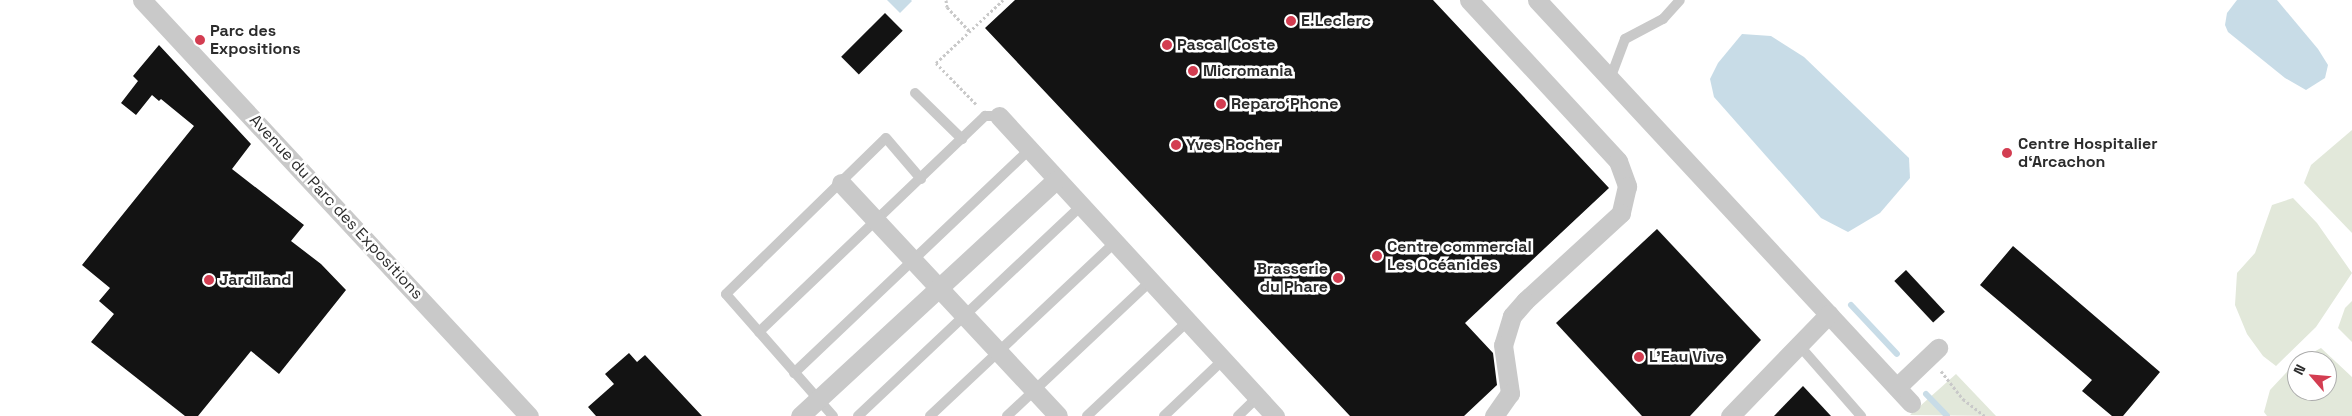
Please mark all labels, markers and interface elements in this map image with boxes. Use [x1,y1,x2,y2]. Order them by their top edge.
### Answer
place label: E.Leclerc [1301,11,1371,31]
marker: E.Leclerc [1285,15,1297,27]
place label: Parc des Expositions [210,21,301,59]
marker: Parc des Expositions [194,34,206,46]
place label: Pascal Coste [1177,35,1276,55]
marker: Pascal Coste [1161,39,1173,51]
place label: Micromania [1203,61,1293,81]
marker: Micromania [1187,65,1199,77]
place label: Reparo‘Phone [1231,94,1338,114]
marker: Reparo‘Phone [1215,98,1227,110]
street label: Avenue du Parc des Expositions [245,111,427,303]
place label: Centre Hospitalier d‘Arcachon [2018,134,2158,172]
place label: Yves Rocher [1186,135,1280,155]
marker: Yves Rocher [1170,139,1182,151]
marker: Centre Hospitalier d‘Arcachon [2000,146,2014,160]
place label: Centre commercial Les Océanides [1387,237,1532,275]
marker: Centre commercial Les Océanides [1371,250,1383,262]
place label: Brasserie du Phare [1256,259,1328,297]
place label: Jardiland [219,270,292,290]
marker: Brasserie du Phare [1332,272,1344,284]
marker: Jardiland [203,274,215,286]
place label: L'Eau Vive [1649,347,1724,367]
marker: L'Eau Vive [1633,351,1645,363]
north arrow [2287,351,2337,401]
text: N [2289,361,2310,378]

